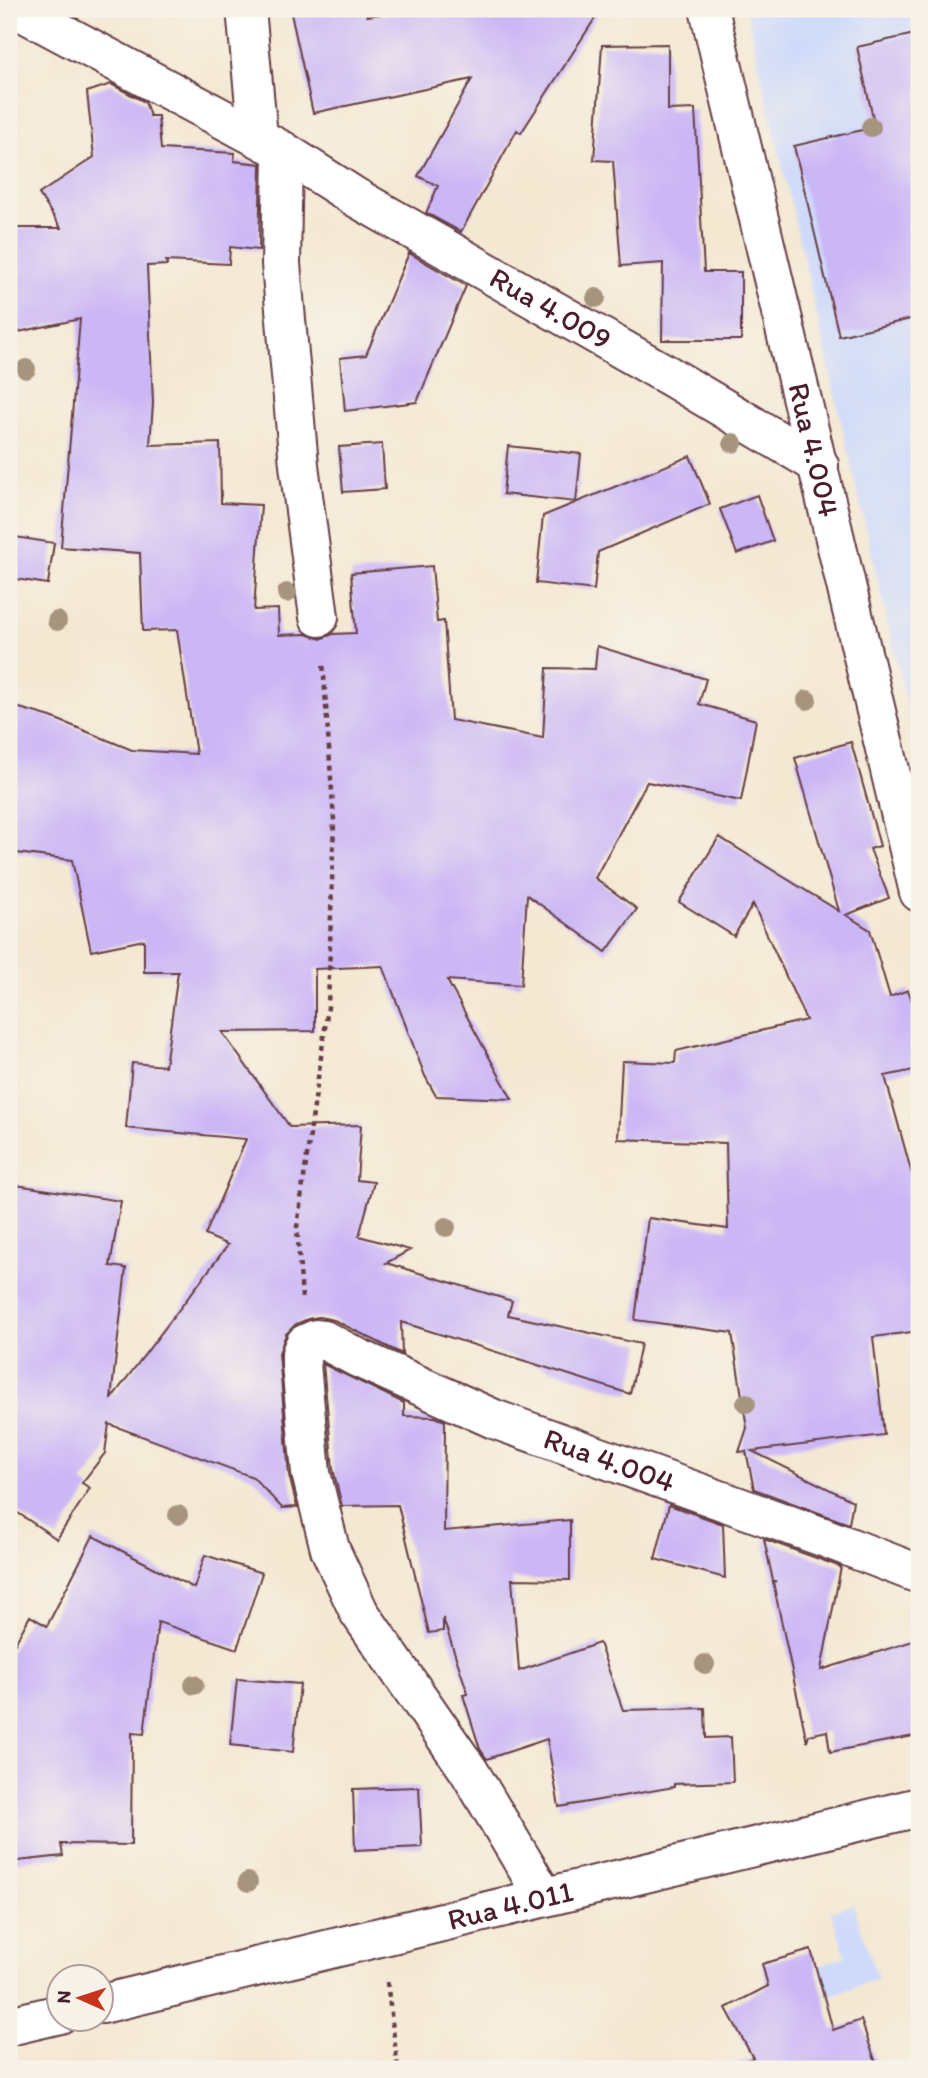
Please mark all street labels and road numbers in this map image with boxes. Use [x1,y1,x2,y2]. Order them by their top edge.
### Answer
street label: Rua 4.009 [483,259,618,357]
street label: Rua 4.004 [780,379,848,520]
street label: Rua 4.004 [539,1419,680,1500]
street label: Rua 4.011 [444,1872,577,1938]

